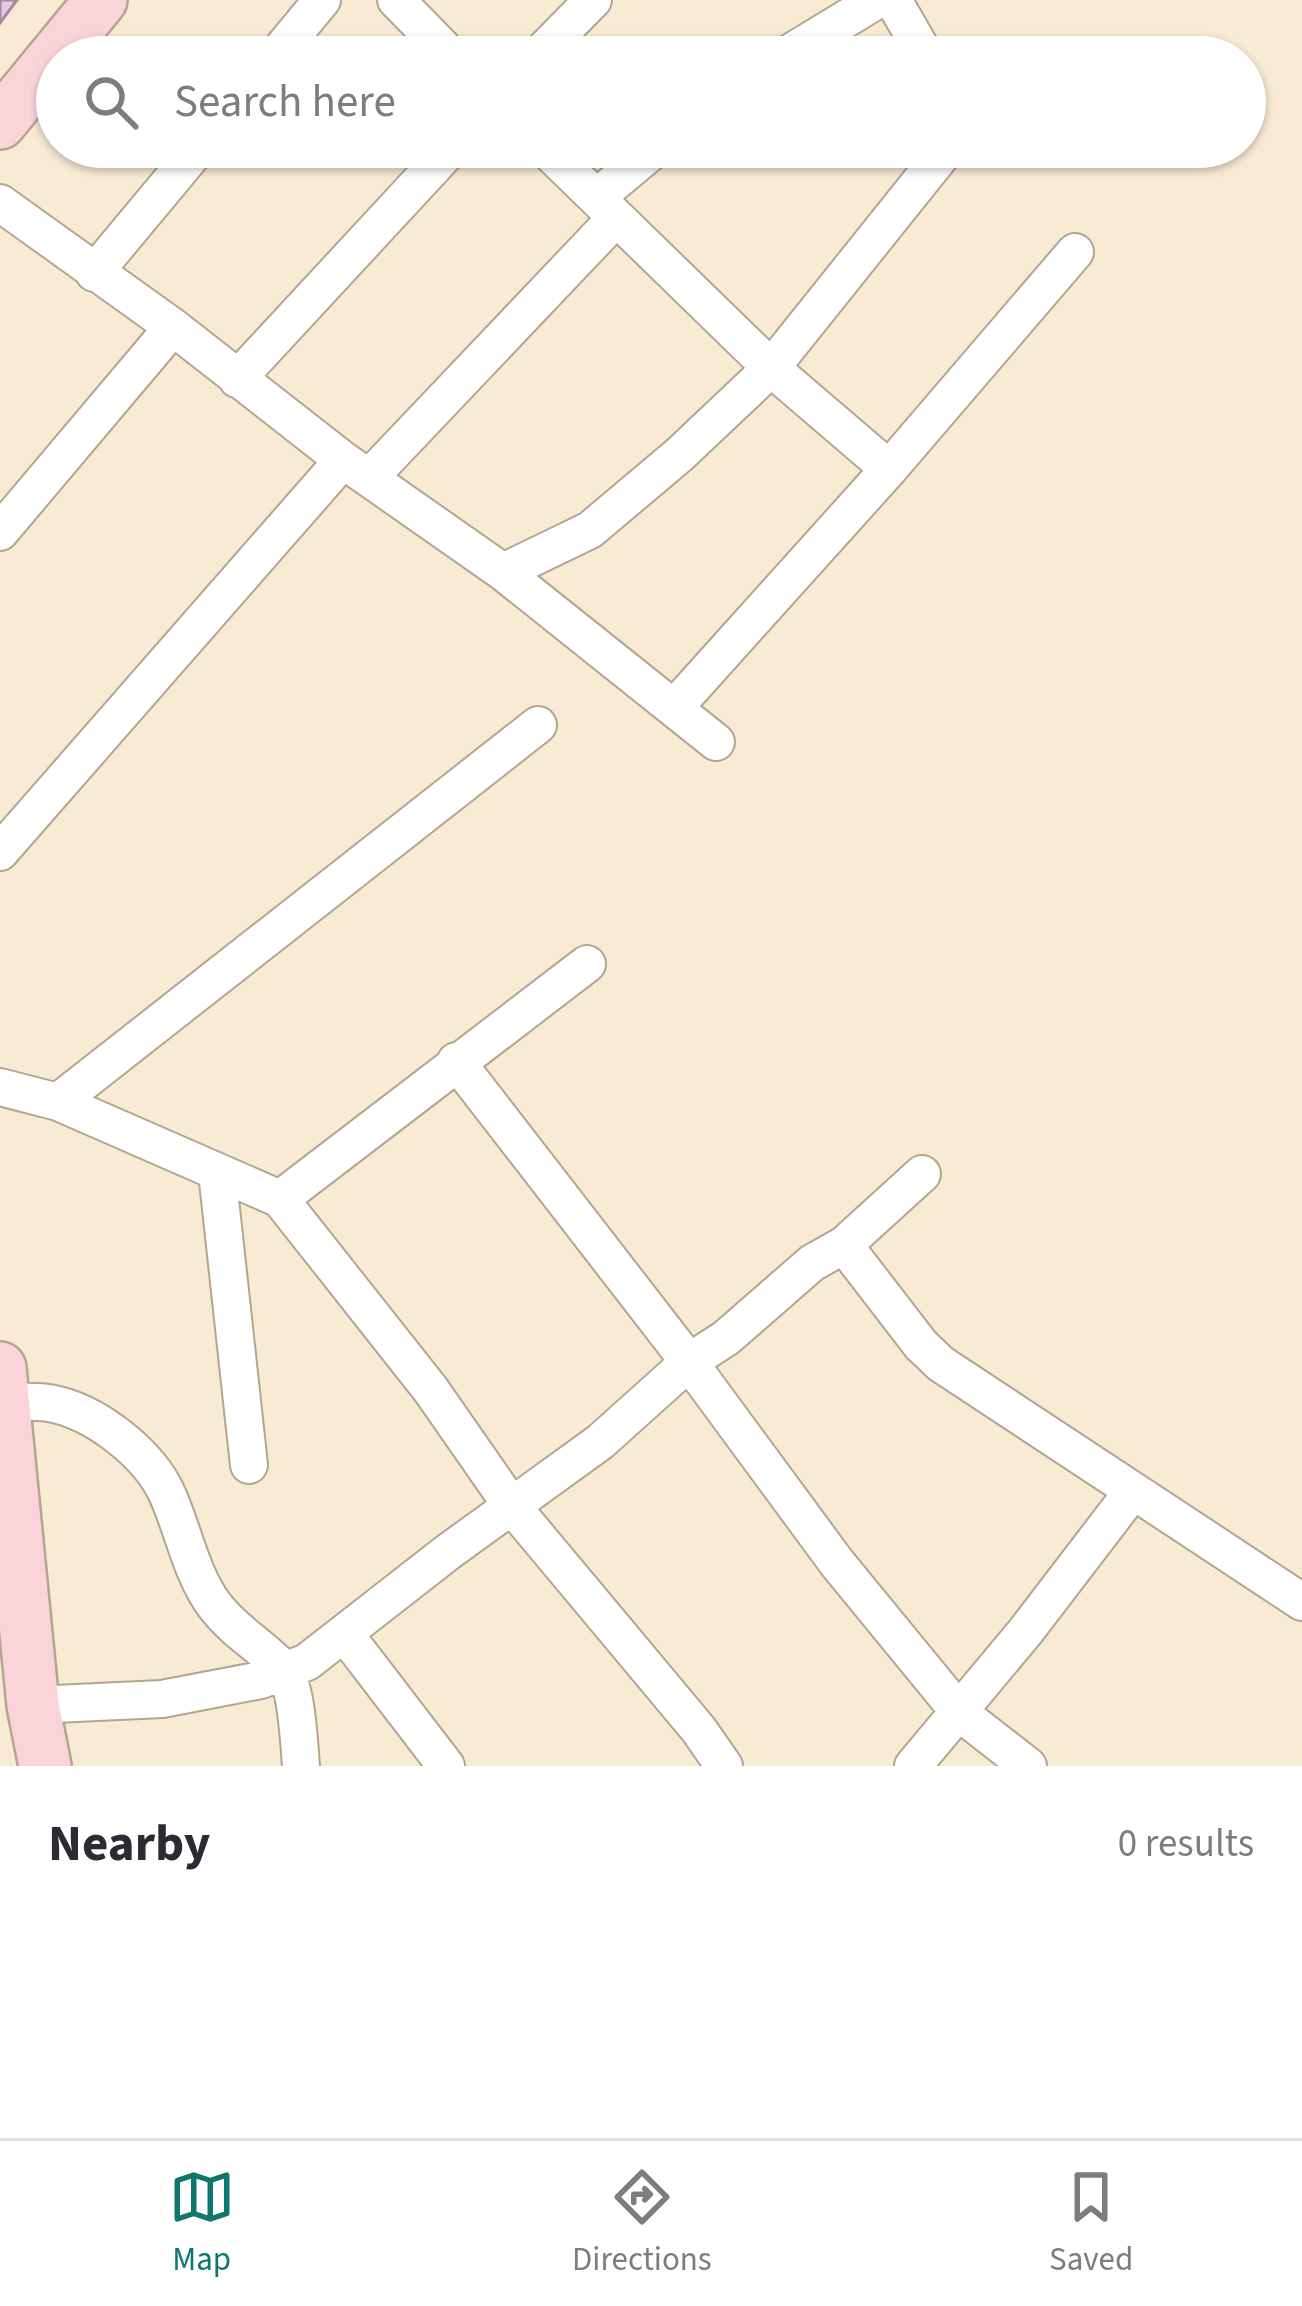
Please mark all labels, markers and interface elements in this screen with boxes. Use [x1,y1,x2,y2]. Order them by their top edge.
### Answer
search box [36,36,1266,168]
icon: search [78,69,144,135]
text: Search here [174,70,396,134]
text: Nearby [48,1808,210,1880]
text: 0 results [1118,1816,1254,1872]
tab: Map [169,2164,235,2283]
tab: Directions [572,2164,712,2283]
tab: Saved [1049,2164,1133,2283]

